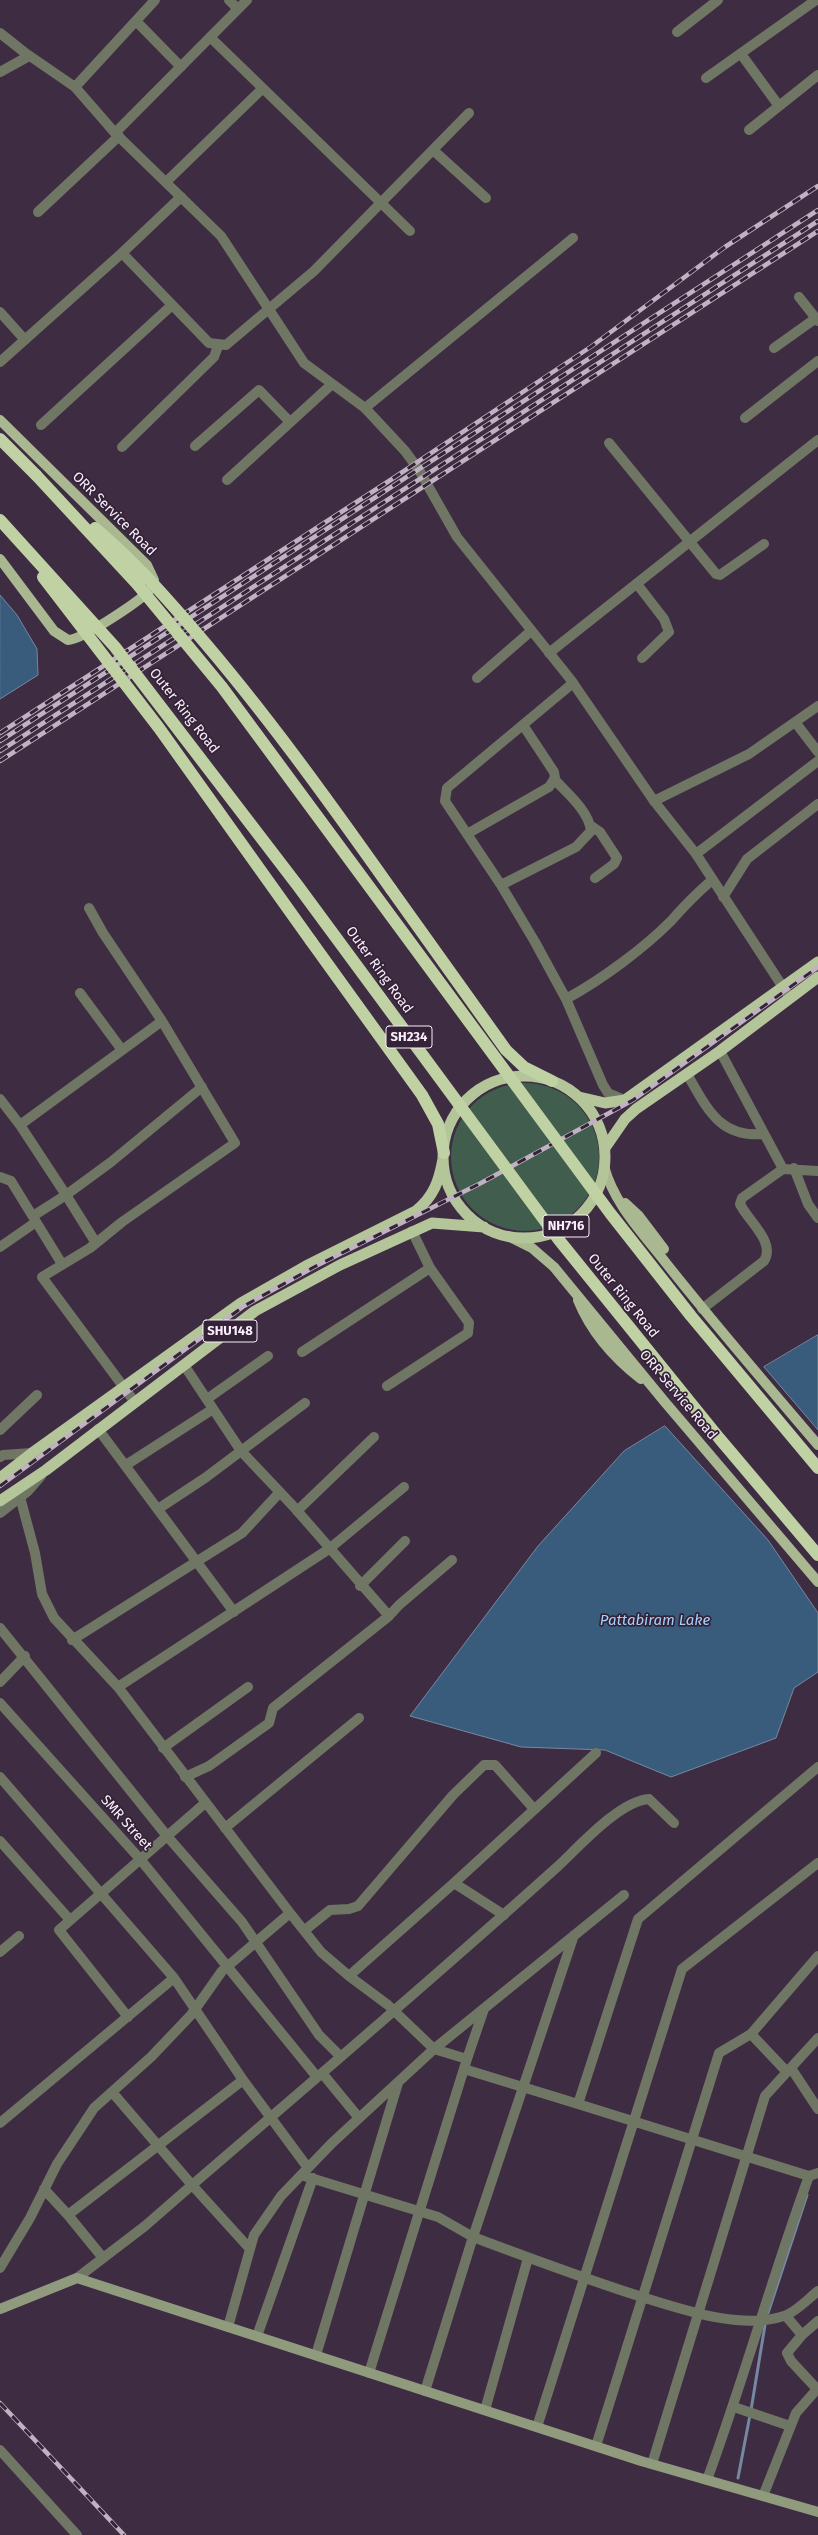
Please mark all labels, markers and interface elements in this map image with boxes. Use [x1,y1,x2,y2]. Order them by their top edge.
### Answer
street label: ORR Service Road [69,469,159,559]
street label: Outer Ring Road [146,665,222,757]
street label: Outer Ring Road [342,923,416,1017]
road number: SH234 [386,1026,432,1048]
road number: NH716 [543,1215,589,1237]
street label: Outer Ring Road [584,1251,662,1341]
road number: SHU148 [203,1320,257,1342]
street label: ORR Service Road [636,1347,720,1443]
water label: Pattabiram Lake [600,1612,710,1630]
street label: SMR Street [97,1792,155,1854]

